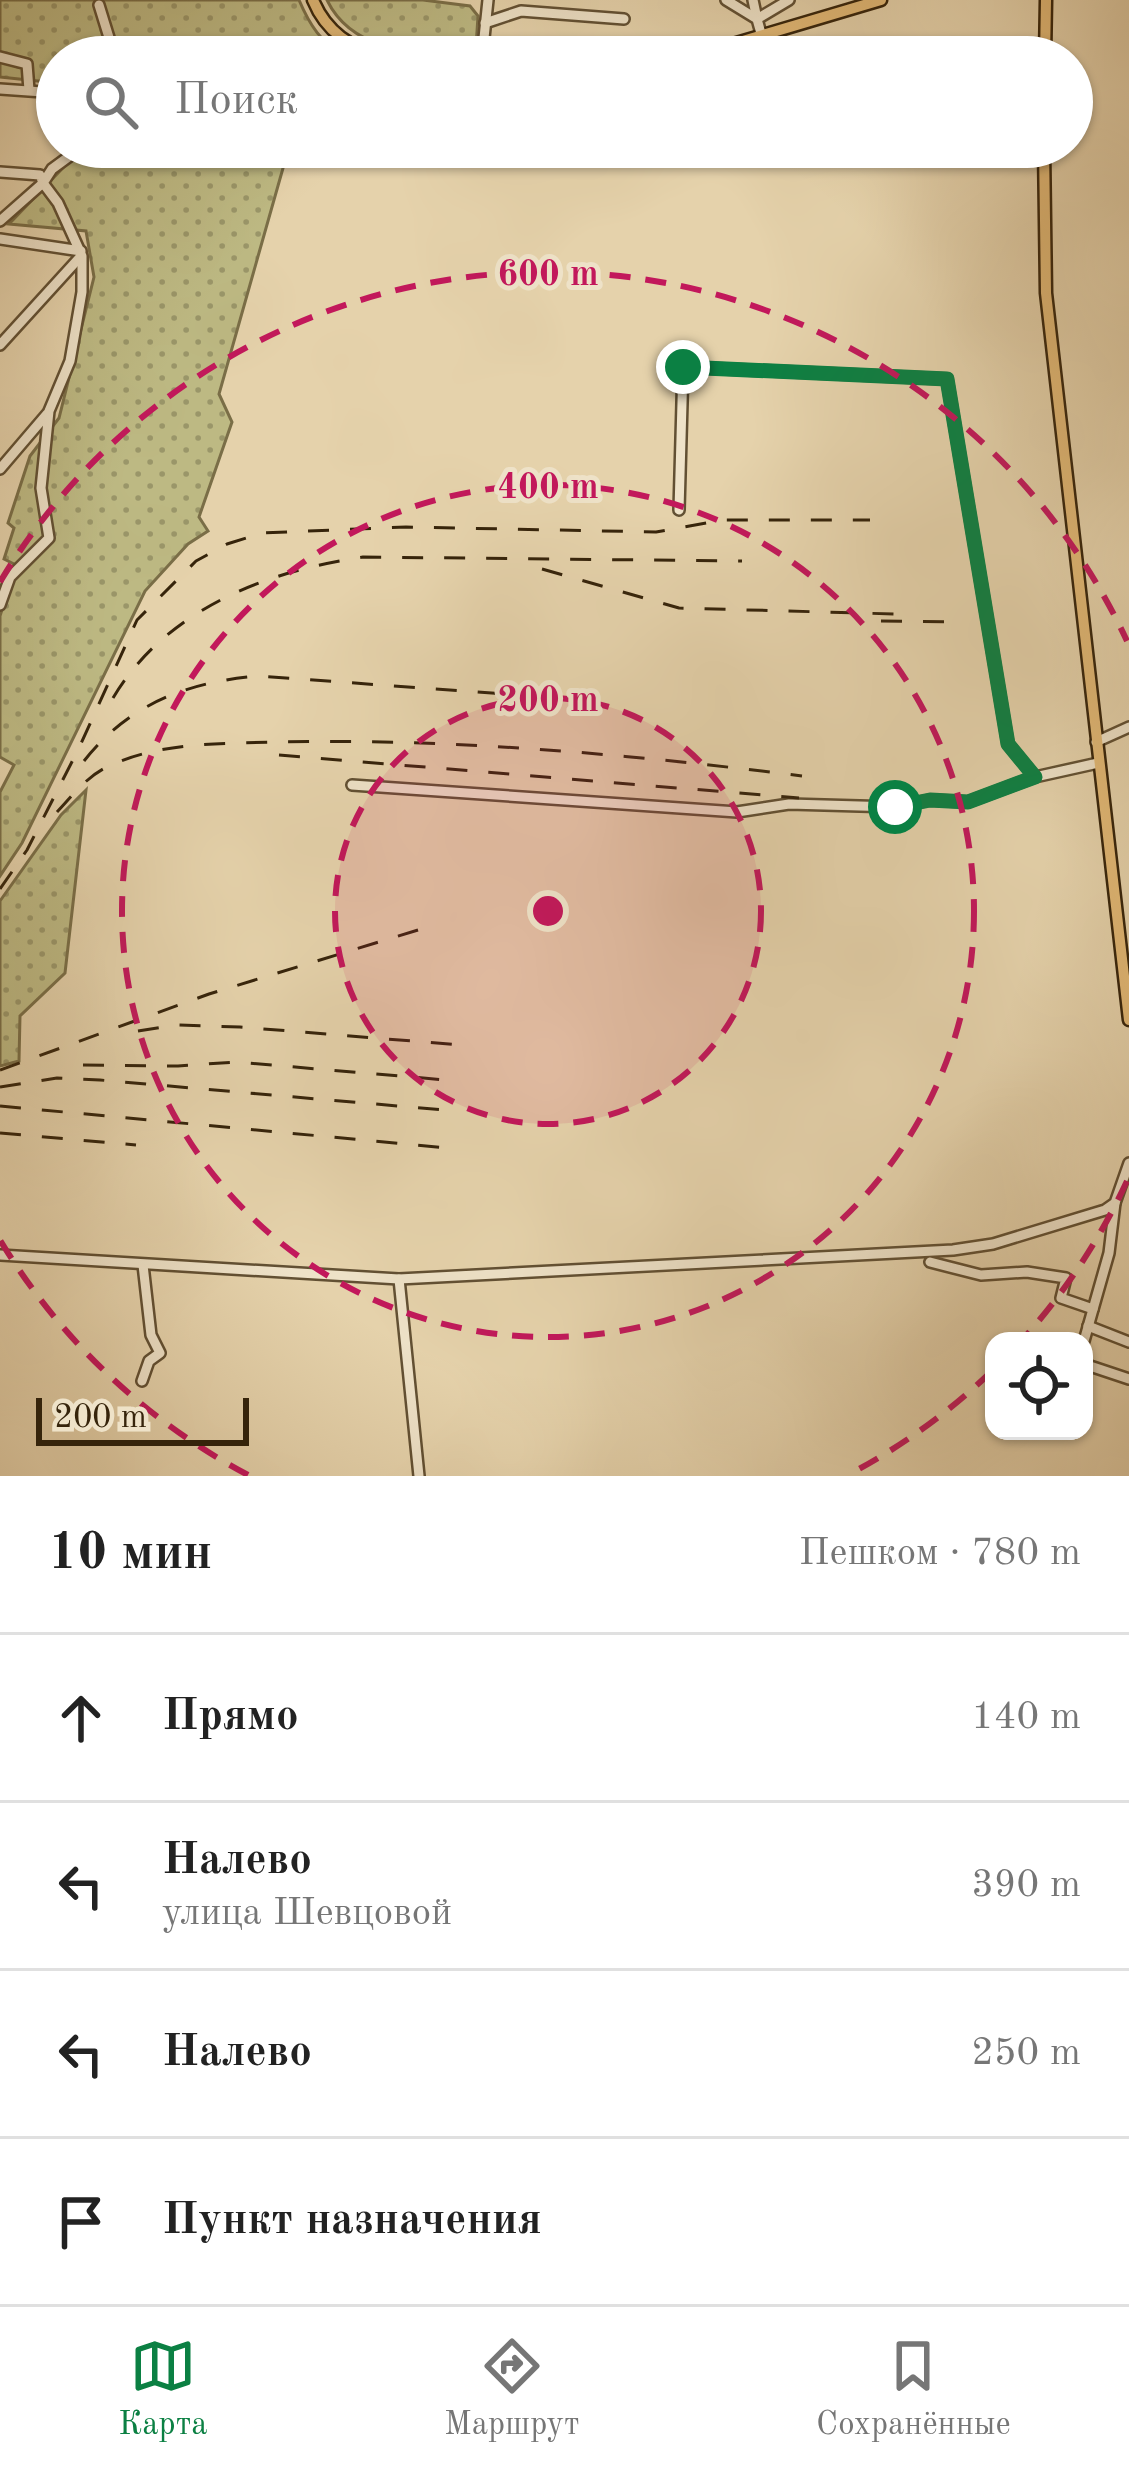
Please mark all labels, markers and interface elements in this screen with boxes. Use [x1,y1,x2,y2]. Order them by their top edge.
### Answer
search box [36,36,1093,168]
icon: search [78,69,144,135]
text: Поиск [174,79,298,124]
text: 600 m [497,258,599,294]
route end [656,340,710,394]
text: 400 m [497,471,599,507]
text: 200 m [497,684,599,720]
route start [868,780,922,834]
centre of rings [527,890,569,932]
map controls [985,1332,1093,1440]
button: locate [985,1332,1093,1440]
scale bar [36,1392,249,1445]
text: 200 m [54,1402,147,1435]
text: 10 мин [48,1529,212,1580]
text: Пешком · 780 m [799,1534,1081,1573]
icon: ahead [48,1685,114,1751]
text: Прямо [162,1695,299,1740]
text: 140 m [971,1698,1081,1737]
text: Налево [162,1839,312,1884]
icon: left [48,1853,114,1919]
text: 390 m [971,1866,1081,1905]
text: улица Шевцовой [162,1894,452,1933]
icon: left [48,2021,114,2087]
text: Налево [162,2031,312,2076]
text: 250 m [971,2034,1081,2073]
icon: arrive [48,2189,114,2255]
text: Пункт назначения [162,2199,542,2244]
tab: Карта [118,2333,208,2446]
tab: Маршрут [444,2333,580,2446]
tab: Сохранённые [816,2333,1011,2446]

